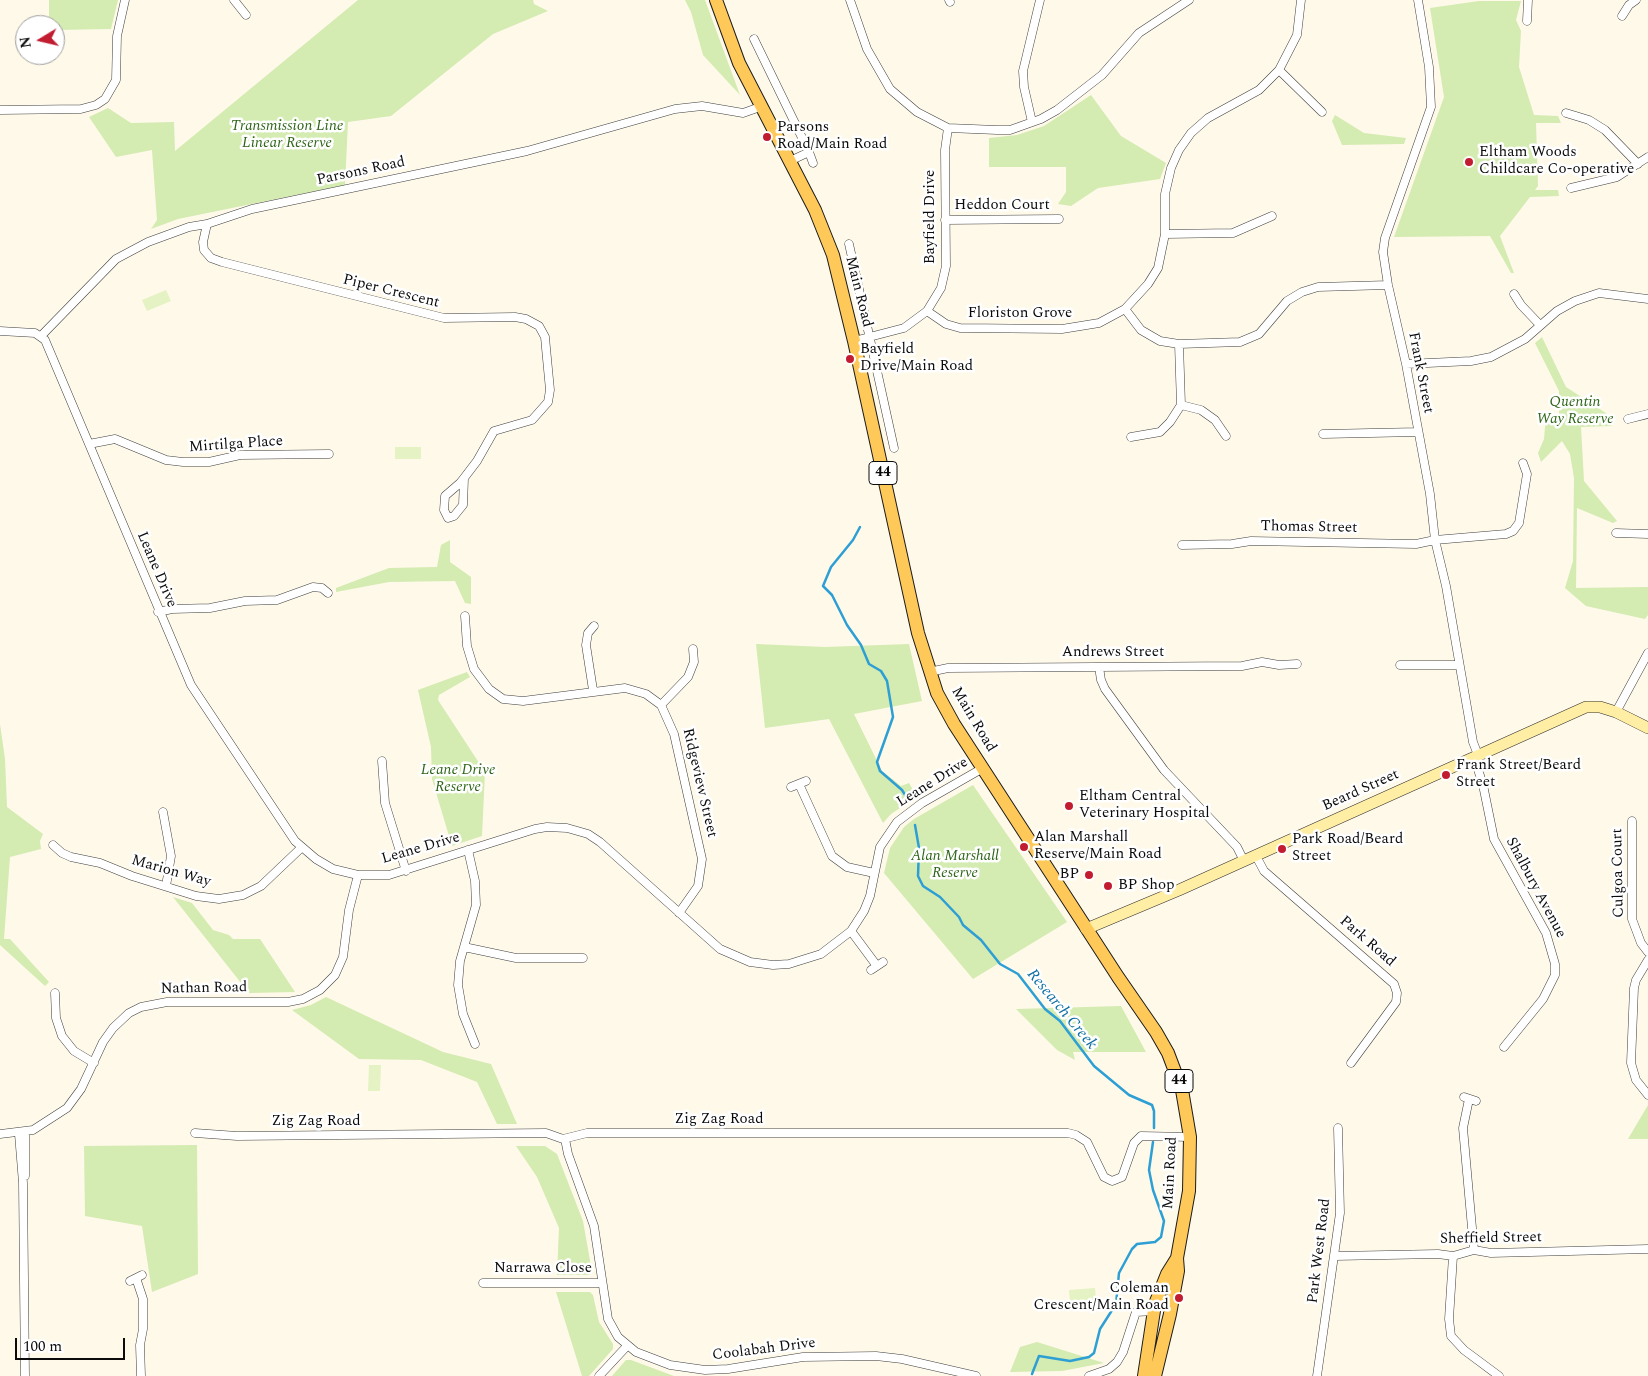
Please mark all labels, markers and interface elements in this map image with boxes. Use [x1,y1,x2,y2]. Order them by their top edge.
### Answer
north arrow [15,15,65,65]
text: N [14,35,37,50]
park label: Transmission Line Linear Reserve [231,118,343,153]
place label: Parsons Road/Main Road [777,119,887,154]
marker: Parsons Road/Main Road [761,131,773,143]
place label: Eltham Woods Childcare Co-operative [1479,144,1634,179]
street label: Parsons Road [315,154,407,190]
marker: Eltham Woods Childcare Co-operative [1463,156,1475,168]
street label: Bayfield Drive [922,170,940,264]
street label: Heddon Court [954,197,1050,215]
street label: Main Road [840,255,876,329]
street label: Piper Crescent [341,271,441,313]
street label: Floriston Grove [968,305,1072,323]
street label: Frank Street [1403,331,1437,415]
place label: Bayfield Drive/Main Road [860,341,973,376]
marker: Bayfield Drive/Main Road [844,353,856,365]
park label: Quentin Way Reserve [1536,394,1614,429]
street label: Mirtilga Place [188,433,284,457]
road number: 44 [869,462,897,484]
street label: Thomas Street [1261,518,1357,538]
street label: Leane Drive [132,529,180,611]
street label: Andrews Street [1062,644,1164,662]
street label: Main Road [947,684,999,756]
street label: Ridgeview Street [678,726,720,840]
street label: Leane Drive [894,754,972,812]
place label: Frank Street/Beard Street [1456,757,1581,792]
park label: Leane Drive Reserve [421,762,495,797]
street label: Beard Street [1320,766,1402,816]
marker: Frank Street/Beard Street [1440,769,1452,781]
place label: Eltham Central Veterinary Hospital [1079,788,1210,823]
marker: Eltham Central Veterinary Hospital [1063,800,1075,812]
street label: Culgoa Court [1609,828,1629,918]
street label: Leane Drive [380,829,462,869]
place label: Alan Marshall Reserve/Main Road [1034,829,1162,864]
place label: Park Road/Beard Street [1292,831,1403,866]
street label: Shalbury Avenue [1501,835,1569,941]
marker: Alan Marshall Reserve/Main Road [1018,841,1030,853]
marker: Park Road/Beard Street [1276,843,1288,855]
park label: Alan Marshall Reserve [911,848,999,883]
street label: Marion Way [129,852,213,892]
place label: BP [1060,866,1079,884]
marker: BP [1083,869,1095,881]
place label: BP Shop [1118,877,1174,895]
marker: BP Shop [1102,880,1114,892]
street label: Park Road [1335,913,1399,971]
water label: Research Creek [1022,966,1100,1054]
street label: Nathan Road [160,979,248,999]
road number: 44 [1165,1070,1193,1092]
street label: Zig Zag Road [674,1111,764,1129]
street label: Zig Zag Road [271,1113,361,1131]
street label: Main Road [1160,1136,1182,1210]
street label: Park West Road [1305,1198,1335,1304]
street label: Sheffield Street [1440,1229,1542,1249]
street label: Narrawa Close [494,1260,592,1278]
place label: Coleman Crescent/Main Road [1033,1280,1169,1315]
marker: Coleman Crescent/Main Road [1173,1292,1185,1304]
scale bar [18,1328,128,1360]
text: 100 m [23,1335,62,1358]
street label: Coolabah Drive [711,1335,817,1365]

